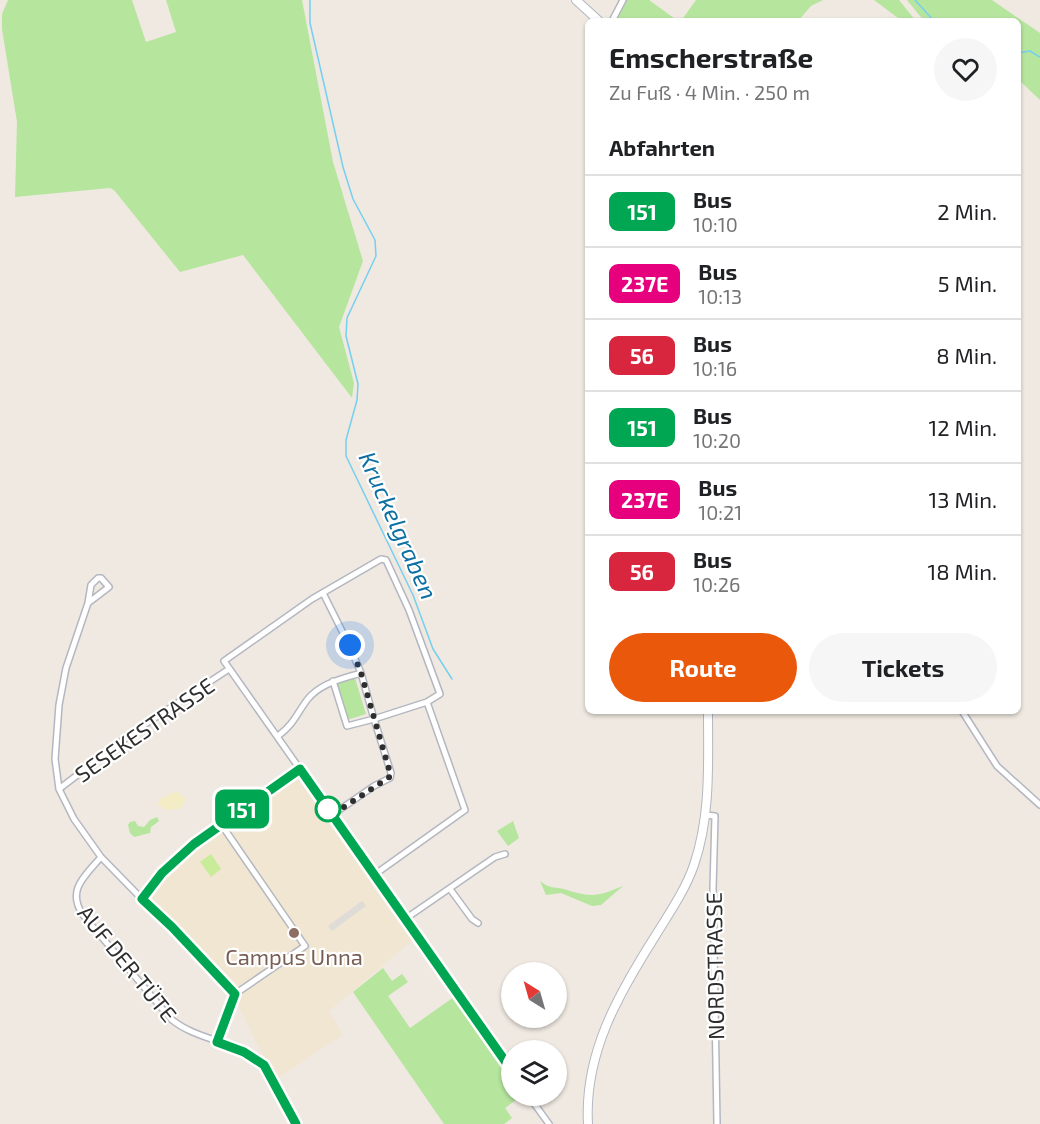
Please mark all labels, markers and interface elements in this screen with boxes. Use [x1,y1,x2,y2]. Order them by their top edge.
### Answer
button: heart [934,38,997,101]
text: Emscherstraße [609,40,813,74]
text: Zu Fuß · 4 Min. · 250 m [609,80,810,104]
text: Abfahrten [609,134,715,160]
text: Bus [693,186,732,212]
text: 2 Min. [937,198,997,224]
text: 151 [627,199,657,224]
text: 10:10 [693,212,738,236]
text: Bus [698,258,737,284]
text: 5 Min. [938,270,997,296]
text: 237E [621,271,668,296]
text: 10:13 [698,284,742,308]
text: Bus [693,330,732,356]
text: 8 Min. [936,342,997,368]
text: 56 [630,343,654,368]
text: 10:16 [693,356,737,380]
text: Bus [693,402,732,428]
text: 12 Min. [928,414,997,440]
text: 151 [627,415,657,440]
text: 10:20 [693,428,741,452]
water label: Kruckelgraben [353,447,445,603]
text: Bus [698,474,737,500]
text: 13 Min. [929,486,997,512]
text: 237E [621,487,668,512]
text: 10:21 [698,500,742,524]
text: Bus [693,546,732,572]
text: 18 Min. [927,558,997,584]
text: 56 [630,559,654,584]
text: 10:26 [693,572,740,596]
your location [335,630,365,660]
button: Route [609,633,797,702]
button: Tickets [809,633,997,702]
street label: SESEKESTRASSE [69,671,219,787]
line badge: 151 [208,790,276,828]
unlabelled marker [315,796,341,822]
text: 151 [227,797,257,822]
street label: NORDSTRASSE [700,892,728,1040]
street label: AUF DER TÜTE [73,900,183,1026]
marker: Campus Unna [287,926,301,940]
place label: Campus Unna [225,943,363,969]
north arrow [501,962,567,1028]
map controls [501,962,567,1106]
button: layers [501,1040,567,1106]

